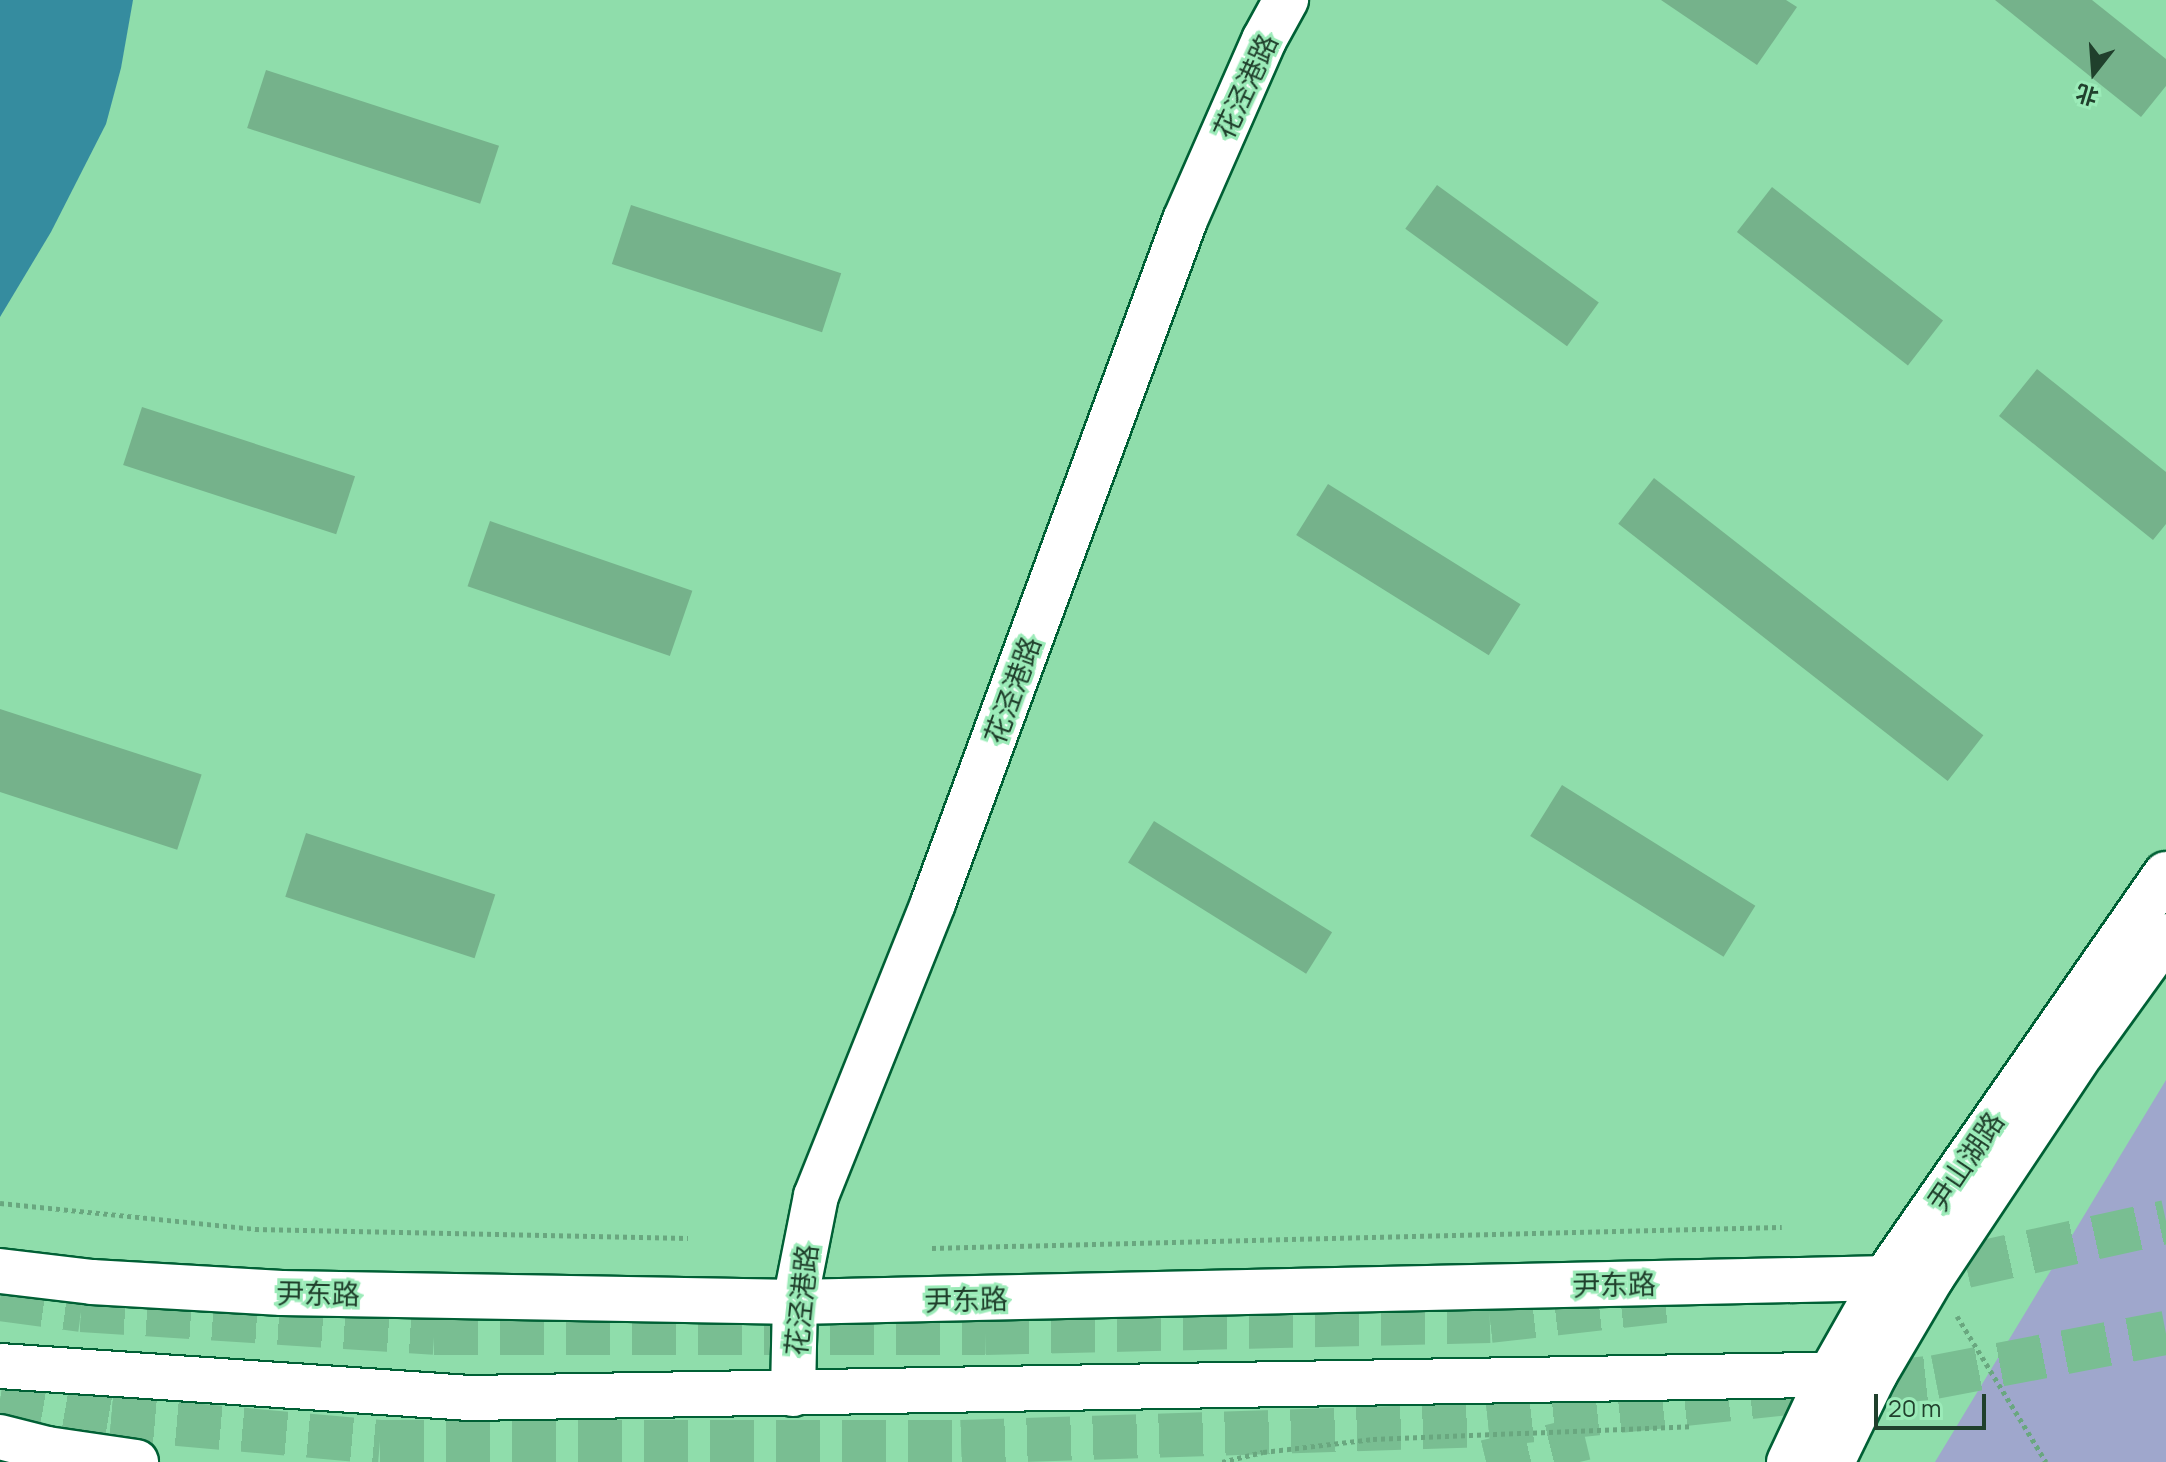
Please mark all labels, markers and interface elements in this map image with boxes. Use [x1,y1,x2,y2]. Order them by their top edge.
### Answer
street label: 花泾港路 [1206,28,1284,144]
north arrow [2054,32,2134,112]
text: 北 [2072,77,2102,113]
street label: 花泾港路 [977,632,1047,748]
street label: 尹山湖路 [1920,1105,2010,1217]
street label: 花泾港路 [778,1243,824,1357]
street label: 尹东路 [1572,1266,1656,1302]
street label: 尹东路 [276,1275,360,1311]
street label: 尹东路 [924,1281,1008,1317]
scale bar [1878,1378,1990,1428]
text: 20 m [1888,1391,1941,1424]

